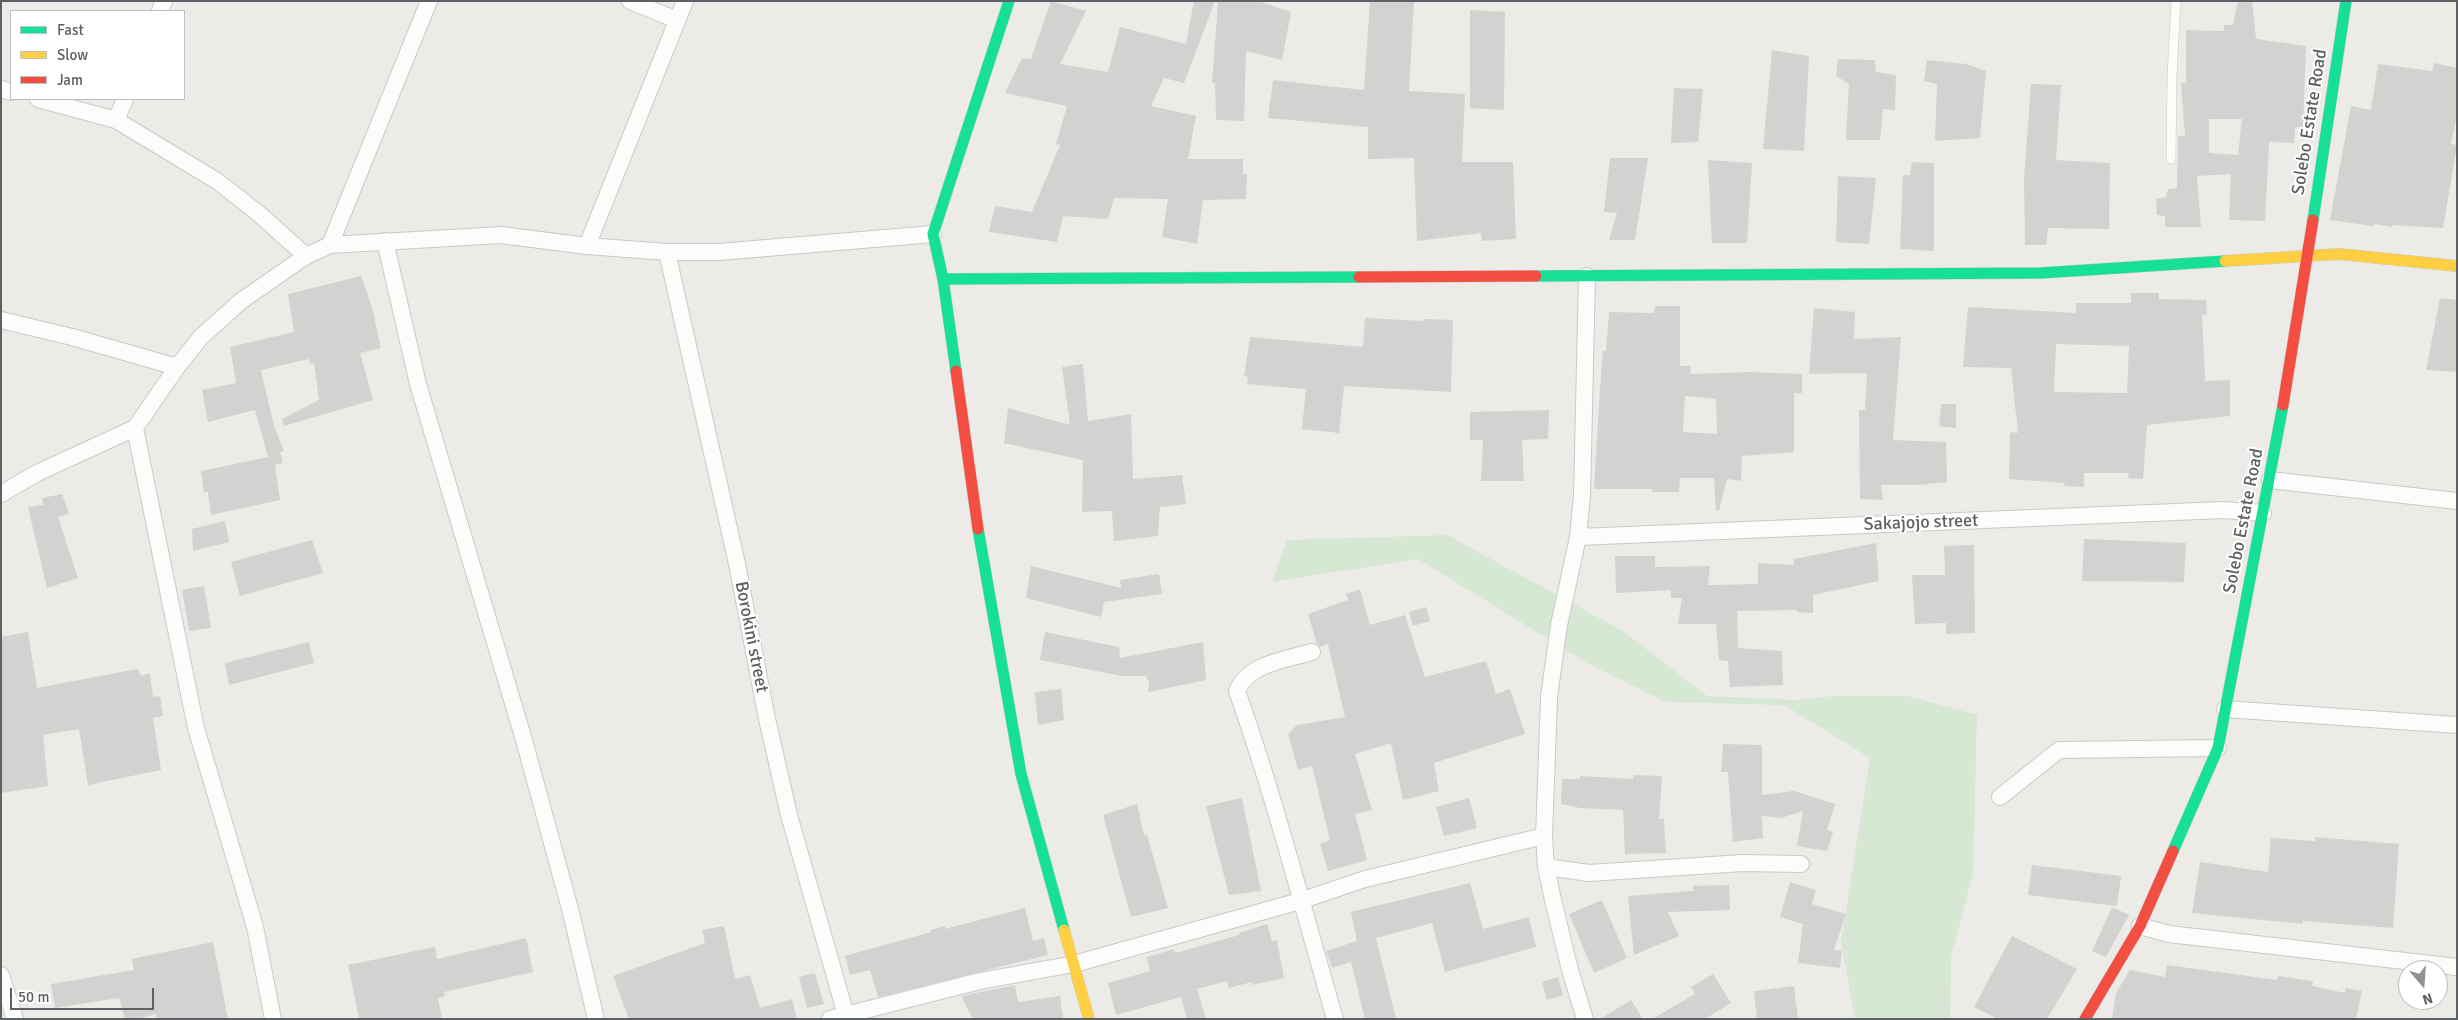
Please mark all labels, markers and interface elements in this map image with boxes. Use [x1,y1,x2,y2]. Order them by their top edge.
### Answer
legend [10,10,185,100]
text: Fast [57,21,84,39]
text: Slow [57,46,88,64]
street label: Solebo Estate Road [2288,48,2332,196]
text: Jam [57,71,83,89]
street label: Solebo Estate Road [2219,447,2269,595]
street label: Sakajojo street [1863,510,1979,536]
street label: Borokini street [730,579,772,695]
north arrow [2398,960,2448,1010]
scale bar [12,978,156,1010]
text: 50 m [18,988,49,1006]
text: N [2420,989,2435,1008]

